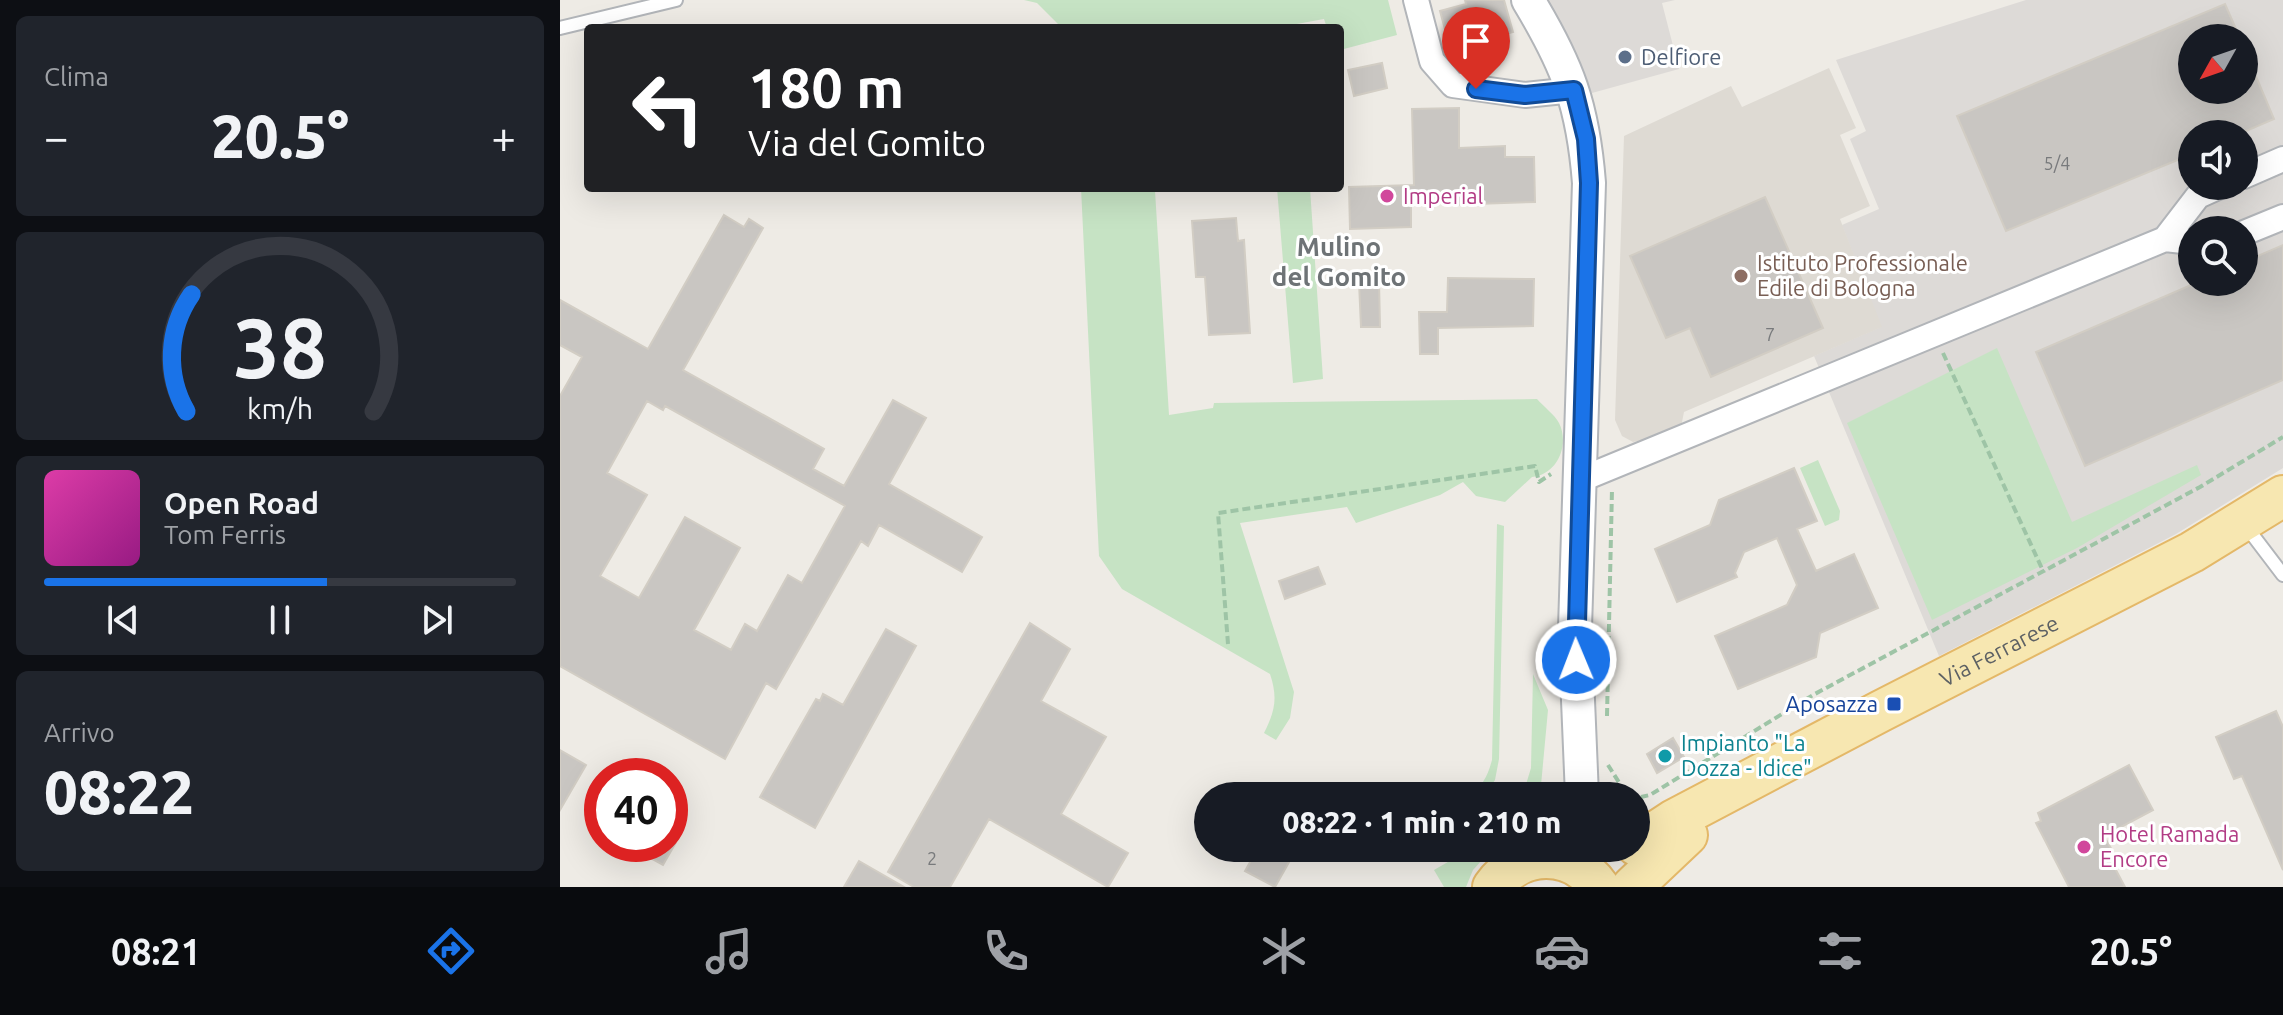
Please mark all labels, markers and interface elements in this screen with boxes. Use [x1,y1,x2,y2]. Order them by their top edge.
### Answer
pin [1442,7,1510,89]
icon: arrive [1454,19,1498,63]
north arrow [2178,24,2258,104]
map controls [2178,24,2258,296]
place label: Delfiore [1641,44,1722,69]
marker: Delfiore [1616,48,1634,66]
icon: left [616,56,720,160]
text: 180 m [748,56,904,119]
text: Clima [44,62,109,91]
text: 20.5° [211,102,349,169]
text: − [44,112,69,161]
text: + [491,112,516,161]
button: sound [2178,120,2258,200]
text: Via del Gomito [748,122,986,163]
house number: 5/4 [2044,153,2070,173]
place label: Imperial [1403,183,1484,208]
marker: Imperial [1378,187,1396,205]
button: search [2178,216,2258,296]
district label: Mulino del Gomito [1272,232,1406,291]
place label: Istituto Professionale Edile di Bologna [1757,250,1968,300]
marker: Istituto Professionale Edile di Bologna [1732,267,1750,285]
text: 38 [233,299,327,393]
house number: 7 [1765,324,1775,344]
text: km/h [247,392,313,424]
text: Open Road [164,486,319,520]
text: Tom Ferris [164,520,286,549]
icon: previous [101,598,145,642]
icon: pause [258,598,302,642]
icon: next [415,598,459,642]
street label: Via Ferrarese [1935,609,2063,691]
position arrow [1534,618,1618,702]
place label: Aposazza [1786,691,1878,716]
marker: Aposazza [1885,695,1903,713]
text: Arrivo [44,718,115,747]
place label: Impianto "La Dozza - Idice" [1681,730,1812,780]
marker: Impianto "La Dozza - Idice" [1656,747,1674,765]
text: 08:22 [44,758,194,825]
speed limit sign: 40 [584,758,688,862]
text: 08:22 · 1 min · 210 m [1283,805,1561,839]
place label: Hotel Ramada Encore [2100,821,2239,871]
marker: Hotel Ramada Encore [2075,838,2093,856]
house number: 2 [927,848,937,868]
icon: directions [423,923,479,979]
icon: music [701,923,757,979]
icon: phone [978,923,1034,979]
icon: climate [1256,923,1312,979]
icon: car [1534,923,1590,979]
icon: filters [1812,923,1868,979]
text: 08:21 [111,931,201,972]
text: 20.5° [2090,931,2172,972]

